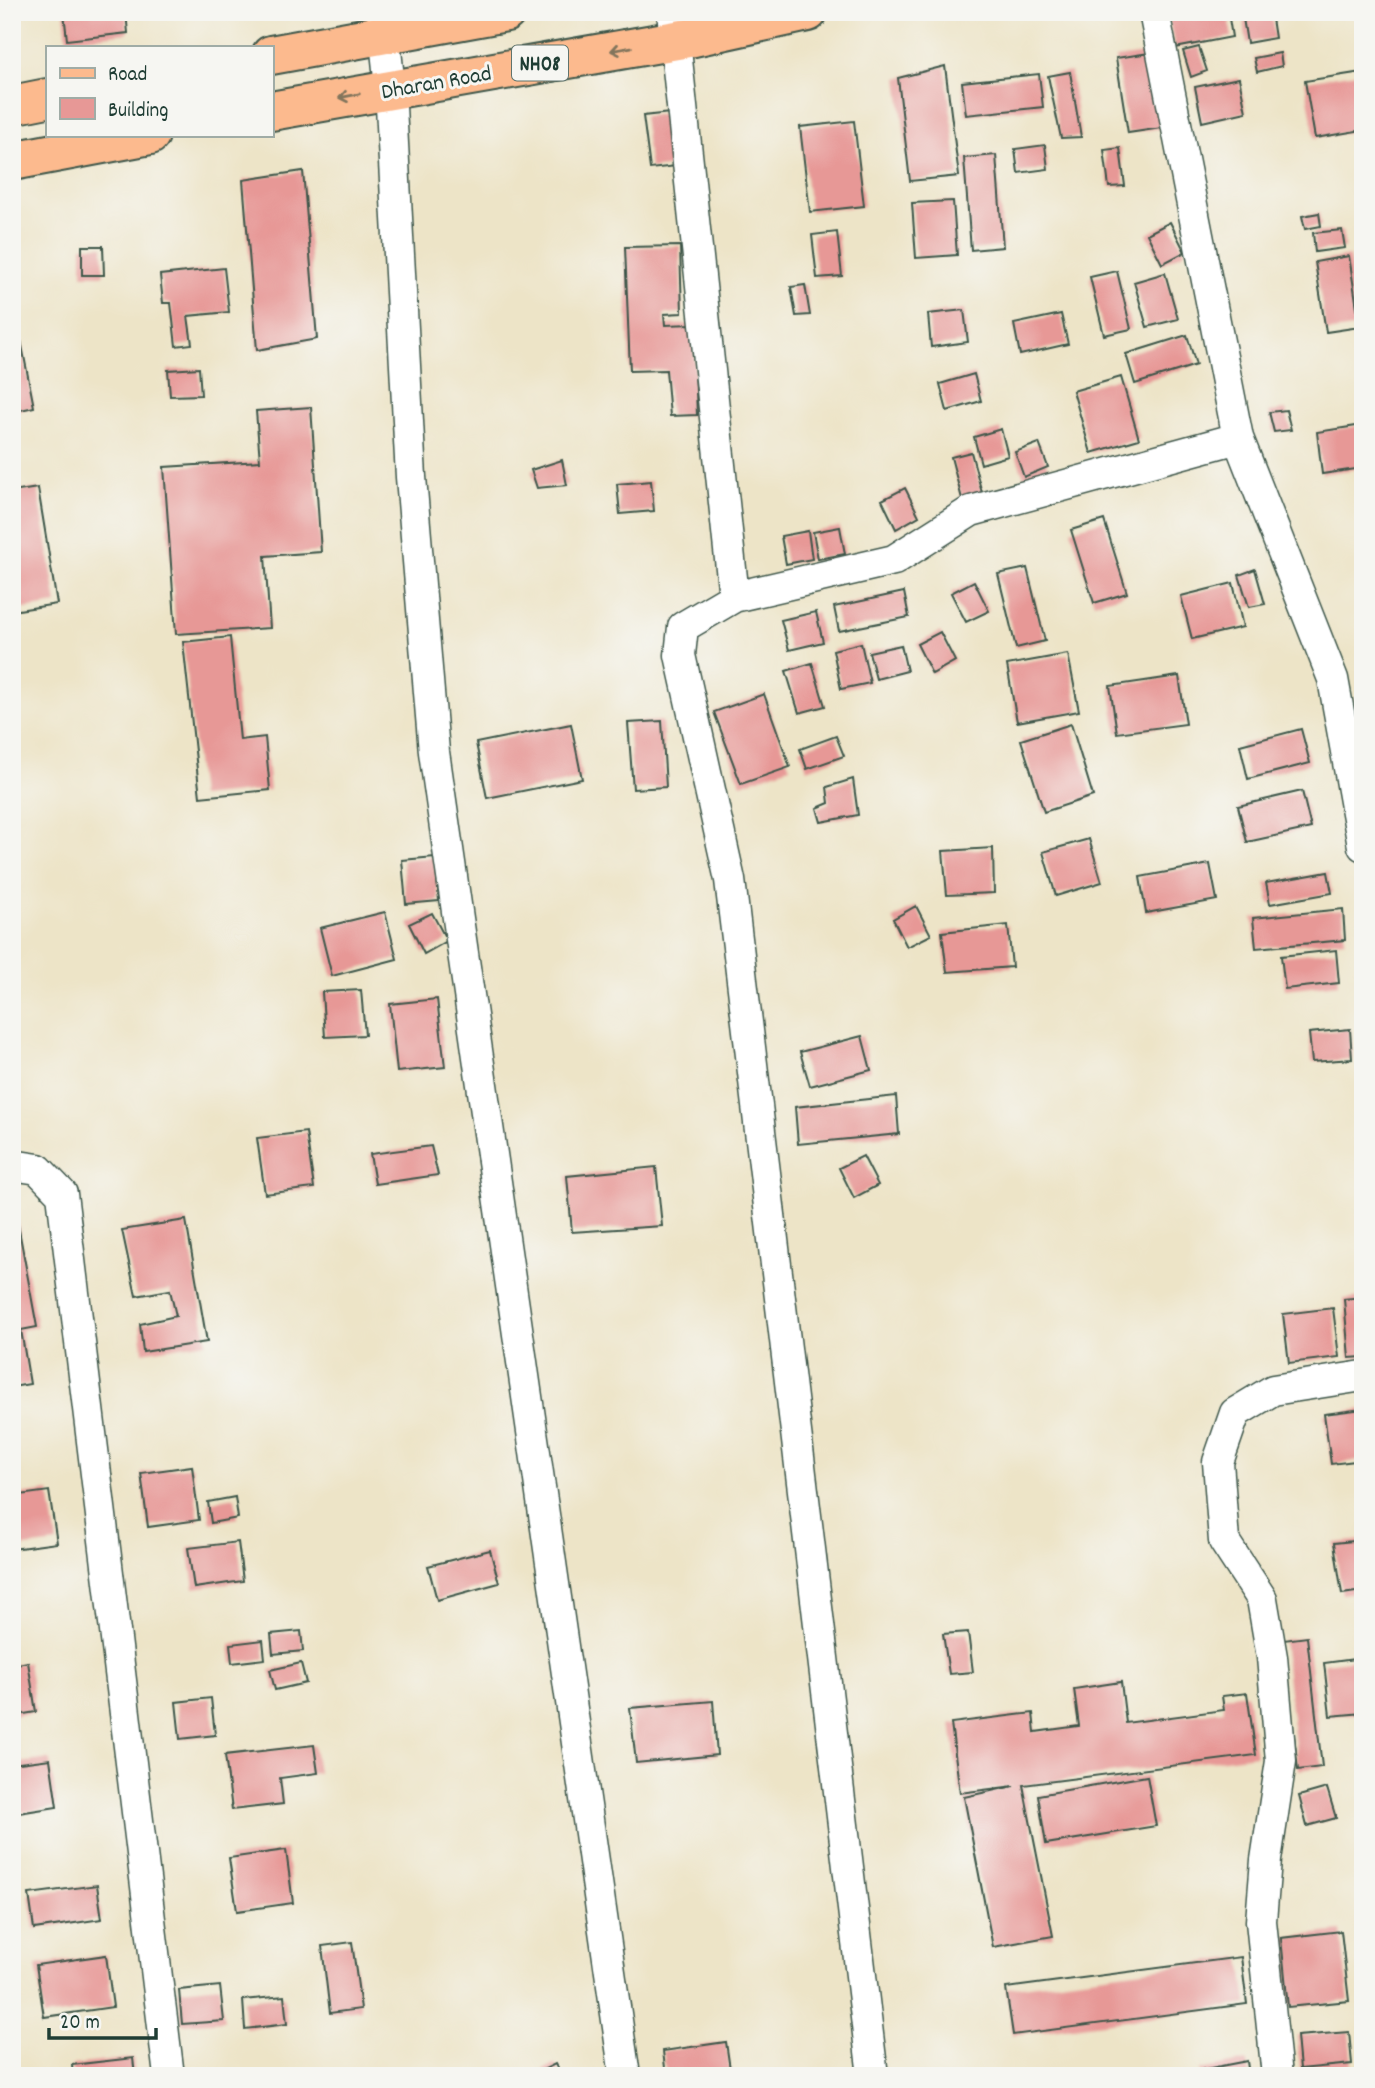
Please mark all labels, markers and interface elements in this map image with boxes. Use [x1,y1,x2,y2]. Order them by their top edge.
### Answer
one-way arrow [610,43,633,56]
legend [46,46,273,136]
road number: NH08 [512,46,568,80]
street label: Dharan Road [379,59,494,110]
text: Road [108,61,147,91]
one-way arrow [338,90,361,104]
text: Building [108,97,168,127]
scale bar [49,1997,156,2041]
text: 20 m [60,2009,100,2039]

